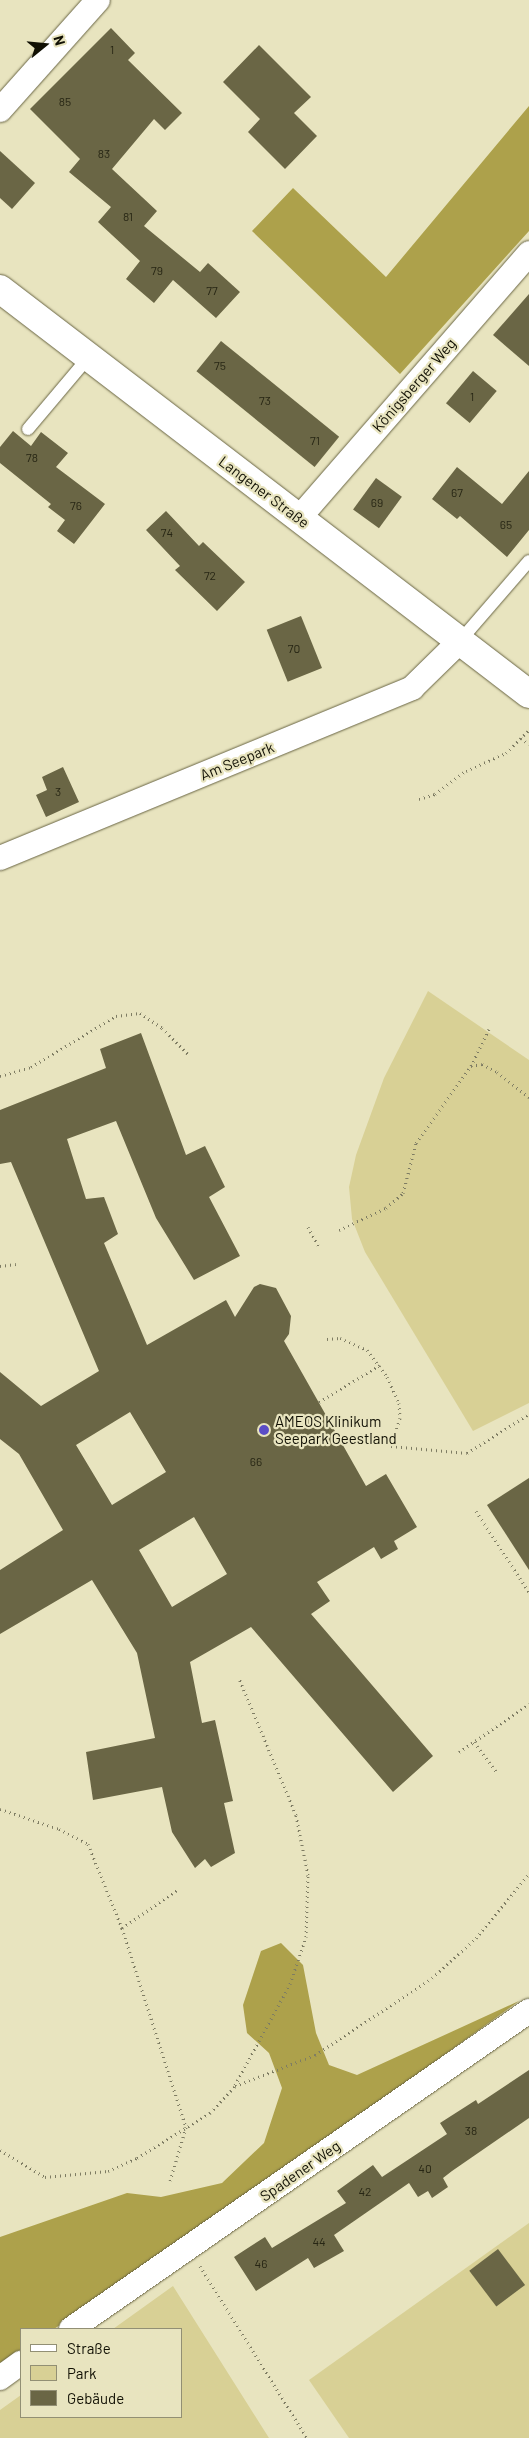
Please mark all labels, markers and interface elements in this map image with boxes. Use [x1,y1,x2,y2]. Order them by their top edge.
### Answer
north arrow [20,20,70,70]
text: N [50,34,69,47]
house number: 1 [110,43,114,57]
house number: 85 [59,95,71,109]
house number: 83 [98,147,110,161]
house number: 81 [123,210,133,224]
house number: 79 [151,264,163,278]
house number: 77 [206,284,218,298]
street label: Königsberger Weg [368,334,460,436]
house number: 75 [214,359,226,373]
house number: 1 [470,390,474,404]
house number: 73 [259,394,271,408]
house number: 71 [310,434,320,448]
house number: 78 [26,451,38,465]
street label: Langener Straße [215,452,313,532]
house number: 67 [451,486,463,500]
house number: 69 [371,496,383,510]
house number: 76 [70,499,82,513]
house number: 65 [500,518,512,532]
house number: 74 [161,526,173,540]
house number: 72 [204,569,216,583]
house number: 70 [288,642,300,656]
street label: Am Seepark [197,738,277,784]
house number: 3 [55,785,61,799]
place label: AMEOS Klinikum Seepark Geestland [275,1412,397,1447]
marker: AMEOS Klinikum Seepark Geestland [257,1423,271,1437]
house number: 66 [250,1455,262,1469]
house number: 38 [465,2124,477,2138]
street label: Spadener Weg [256,2137,344,2205]
house number: 40 [418,2162,432,2176]
house number: 42 [358,2185,372,2199]
house number: 44 [312,2235,326,2249]
house number: 46 [255,2257,267,2271]
legend [20,2328,182,2418]
text: Straße [67,2339,111,2357]
text: Park [67,2364,96,2382]
text: Gebäude [67,2389,124,2407]

